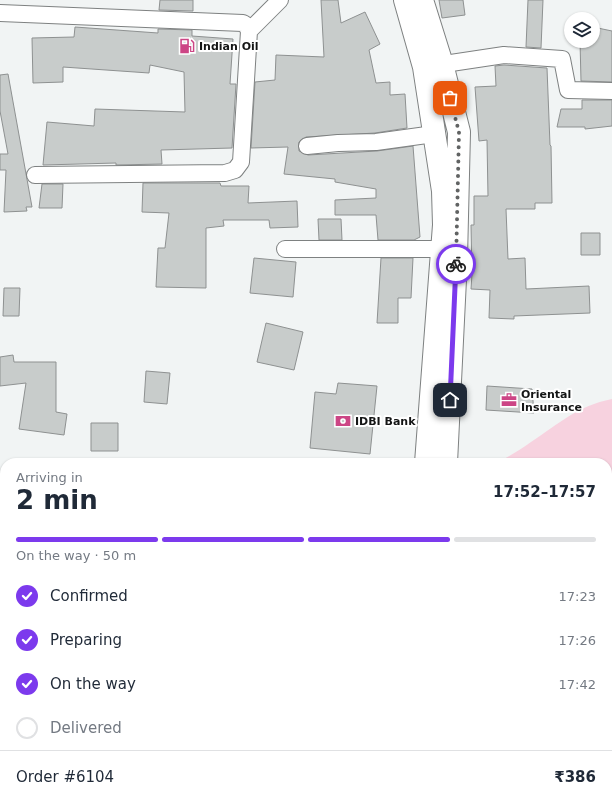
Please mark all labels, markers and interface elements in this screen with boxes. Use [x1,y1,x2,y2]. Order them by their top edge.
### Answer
map controls [564,12,600,48]
button: layers [564,12,600,48]
fuel station icon: Indian Oil [178,37,196,55]
place label: Indian Oil [199,40,259,53]
pin [433,81,467,115]
icon: bag [439,87,461,109]
courier [436,244,476,284]
icon: bike [445,253,467,275]
pin [433,383,467,417]
place label: Oriental Insurance [521,388,582,414]
icon: home [439,389,461,411]
office icon: Oriental Insurance [500,391,518,409]
bank icon: IDBI Bank [334,412,352,430]
place label: IDBI Bank [355,415,416,428]
text: Arriving in [16,470,83,485]
text: 17:52–17:57 [493,483,596,501]
text: 2 min [16,485,98,515]
text: On the way · 50 m [16,548,136,563]
icon: check [16,585,38,607]
text: Confirmed [50,587,128,605]
text: 17:23 [559,589,596,604]
icon: check [16,629,38,651]
text: Preparing [50,631,122,649]
text: 17:26 [559,633,596,648]
icon: check [16,673,38,695]
text: On the way [50,675,136,693]
text: 17:42 [559,677,596,692]
text: Delivered [50,719,122,737]
text: Order #6104 [16,768,114,786]
text: ₹386 [554,768,596,786]

